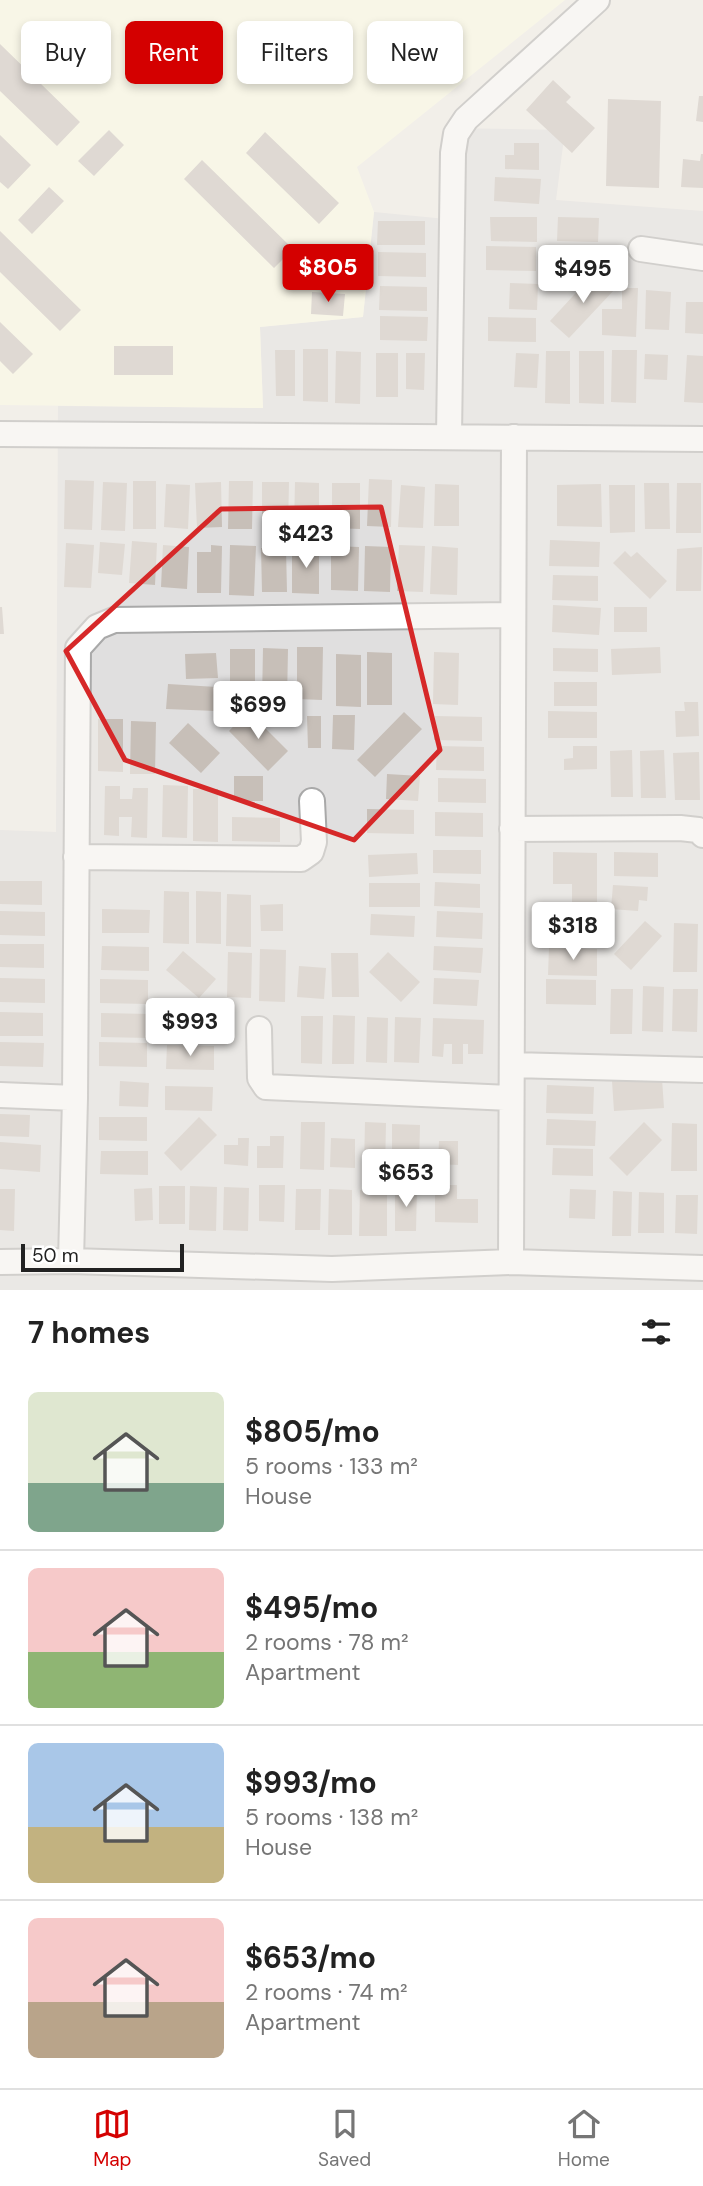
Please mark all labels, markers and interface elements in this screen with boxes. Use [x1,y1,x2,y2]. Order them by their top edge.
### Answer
chip: Buy [21,21,111,84]
chip: Rent [125,21,223,84]
chip: Filters [237,21,353,84]
chip: New [367,21,463,84]
pin: $805 [287,244,369,304]
pin: $495 [542,246,624,305]
text: $805 [299,252,357,282]
text: $495 [554,253,612,283]
pin: $423 [265,510,347,570]
text: $423 [278,518,334,548]
pin: $699 [217,682,299,741]
text: $699 [229,689,287,719]
pin: $318 [532,902,614,962]
text: $318 [548,910,598,940]
pin: $993 [149,998,231,1058]
text: $993 [162,1006,218,1036]
pin: $653 [365,1150,447,1209]
text: $653 [378,1157,434,1187]
scale bar [21,1241,184,1273]
text: 50 m [32,1243,79,1268]
text: 7 homes [28,1313,150,1352]
icon: filters [637,1313,675,1351]
text: $805/mo [245,1412,380,1451]
icon: home [84,1420,168,1504]
text: 5 rooms · 133 m² [245,1451,418,1481]
text: House [245,1481,312,1511]
text: $495/mo [245,1588,378,1627]
icon: home [84,1596,168,1680]
text: 2 rooms · 78 m² [245,1627,409,1657]
text: Apartment [245,1657,360,1687]
text: $993/mo [245,1763,377,1802]
icon: home [84,1771,168,1855]
text: 5 rooms · 138 m² [245,1802,418,1832]
text: House [245,1832,312,1862]
text: $653/mo [245,1938,376,1977]
icon: home [84,1946,168,2030]
text: 2 rooms · 74 m² [245,1977,408,2007]
text: Apartment [245,2007,360,2037]
tab: Map [93,2105,131,2172]
tab: Saved [318,2105,371,2172]
tab: Home [558,2105,610,2172]

